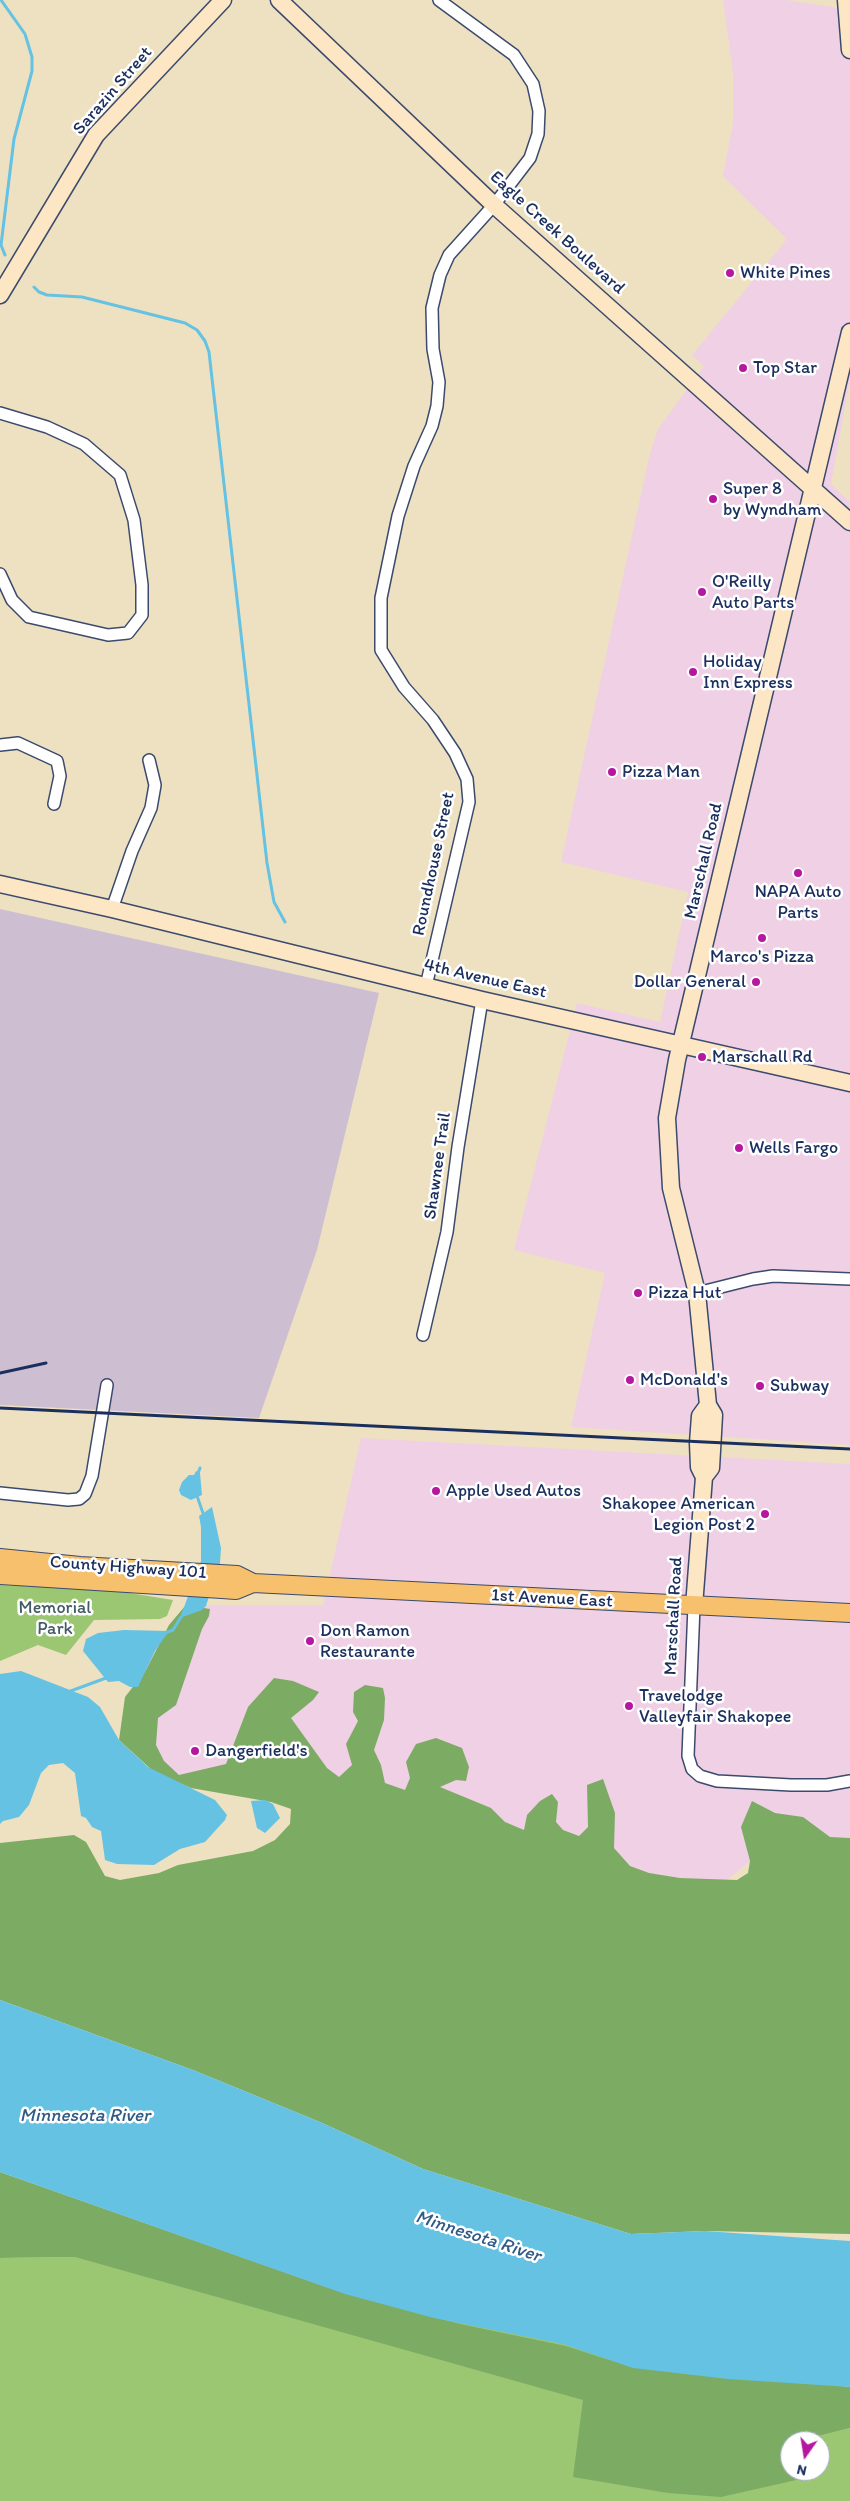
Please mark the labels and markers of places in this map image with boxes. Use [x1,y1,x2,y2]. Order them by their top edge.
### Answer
place label: White Pines [740,262,831,284]
marker: White Pines [724,267,736,279]
place label: Top Star [753,357,817,379]
marker: Top Star [737,362,749,374]
place label: Super 8 by Wyndham [723,478,821,520]
marker: Super 8 by Wyndham [707,493,719,505]
place label: O'Reilly Auto Parts [712,571,794,614]
marker: O'Reilly Auto Parts [696,586,708,598]
place label: Holiday Inn Express [703,651,793,694]
marker: Holiday Inn Express [687,666,699,678]
place label: Pizza Man [622,761,700,783]
marker: Pizza Man [606,766,618,778]
marker: NAPA Auto Parts [792,867,804,879]
place label: NAPA Auto Parts [755,881,841,924]
marker: Marco's Pizza [756,932,768,944]
place label: Marco's Pizza [710,946,814,968]
place label: Dollar General [634,971,746,993]
marker: Dollar General [750,976,762,988]
place label: Marschall Rd [712,1046,813,1068]
marker: Marschall Rd [696,1051,708,1063]
place label: Wells Fargo [749,1137,838,1159]
marker: Wells Fargo [733,1142,745,1154]
place label: Pizza Hut [648,1282,722,1304]
marker: Pizza Hut [632,1287,644,1299]
place label: McDonald's [640,1369,728,1391]
marker: McDonald's [624,1374,636,1386]
place label: Subway [770,1375,829,1397]
marker: Subway [754,1380,766,1392]
place label: Apple Used Autos [446,1480,581,1502]
marker: Apple Used Autos [430,1485,442,1497]
place label: Shakopee American Legion Post 2 [602,1493,755,1536]
marker: Shakopee American Legion Post 2 [759,1508,771,1520]
place label: Don Ramon Restaurante [320,1620,415,1662]
marker: Don Ramon Restaurante [304,1635,316,1647]
place label: Travelodge Valleyfair Shakopee [639,1685,791,1728]
marker: Travelodge Valleyfair Shakopee [623,1700,635,1712]
place label: Dangerfield's [205,1740,308,1762]
marker: Dangerfield's [189,1745,201,1757]

